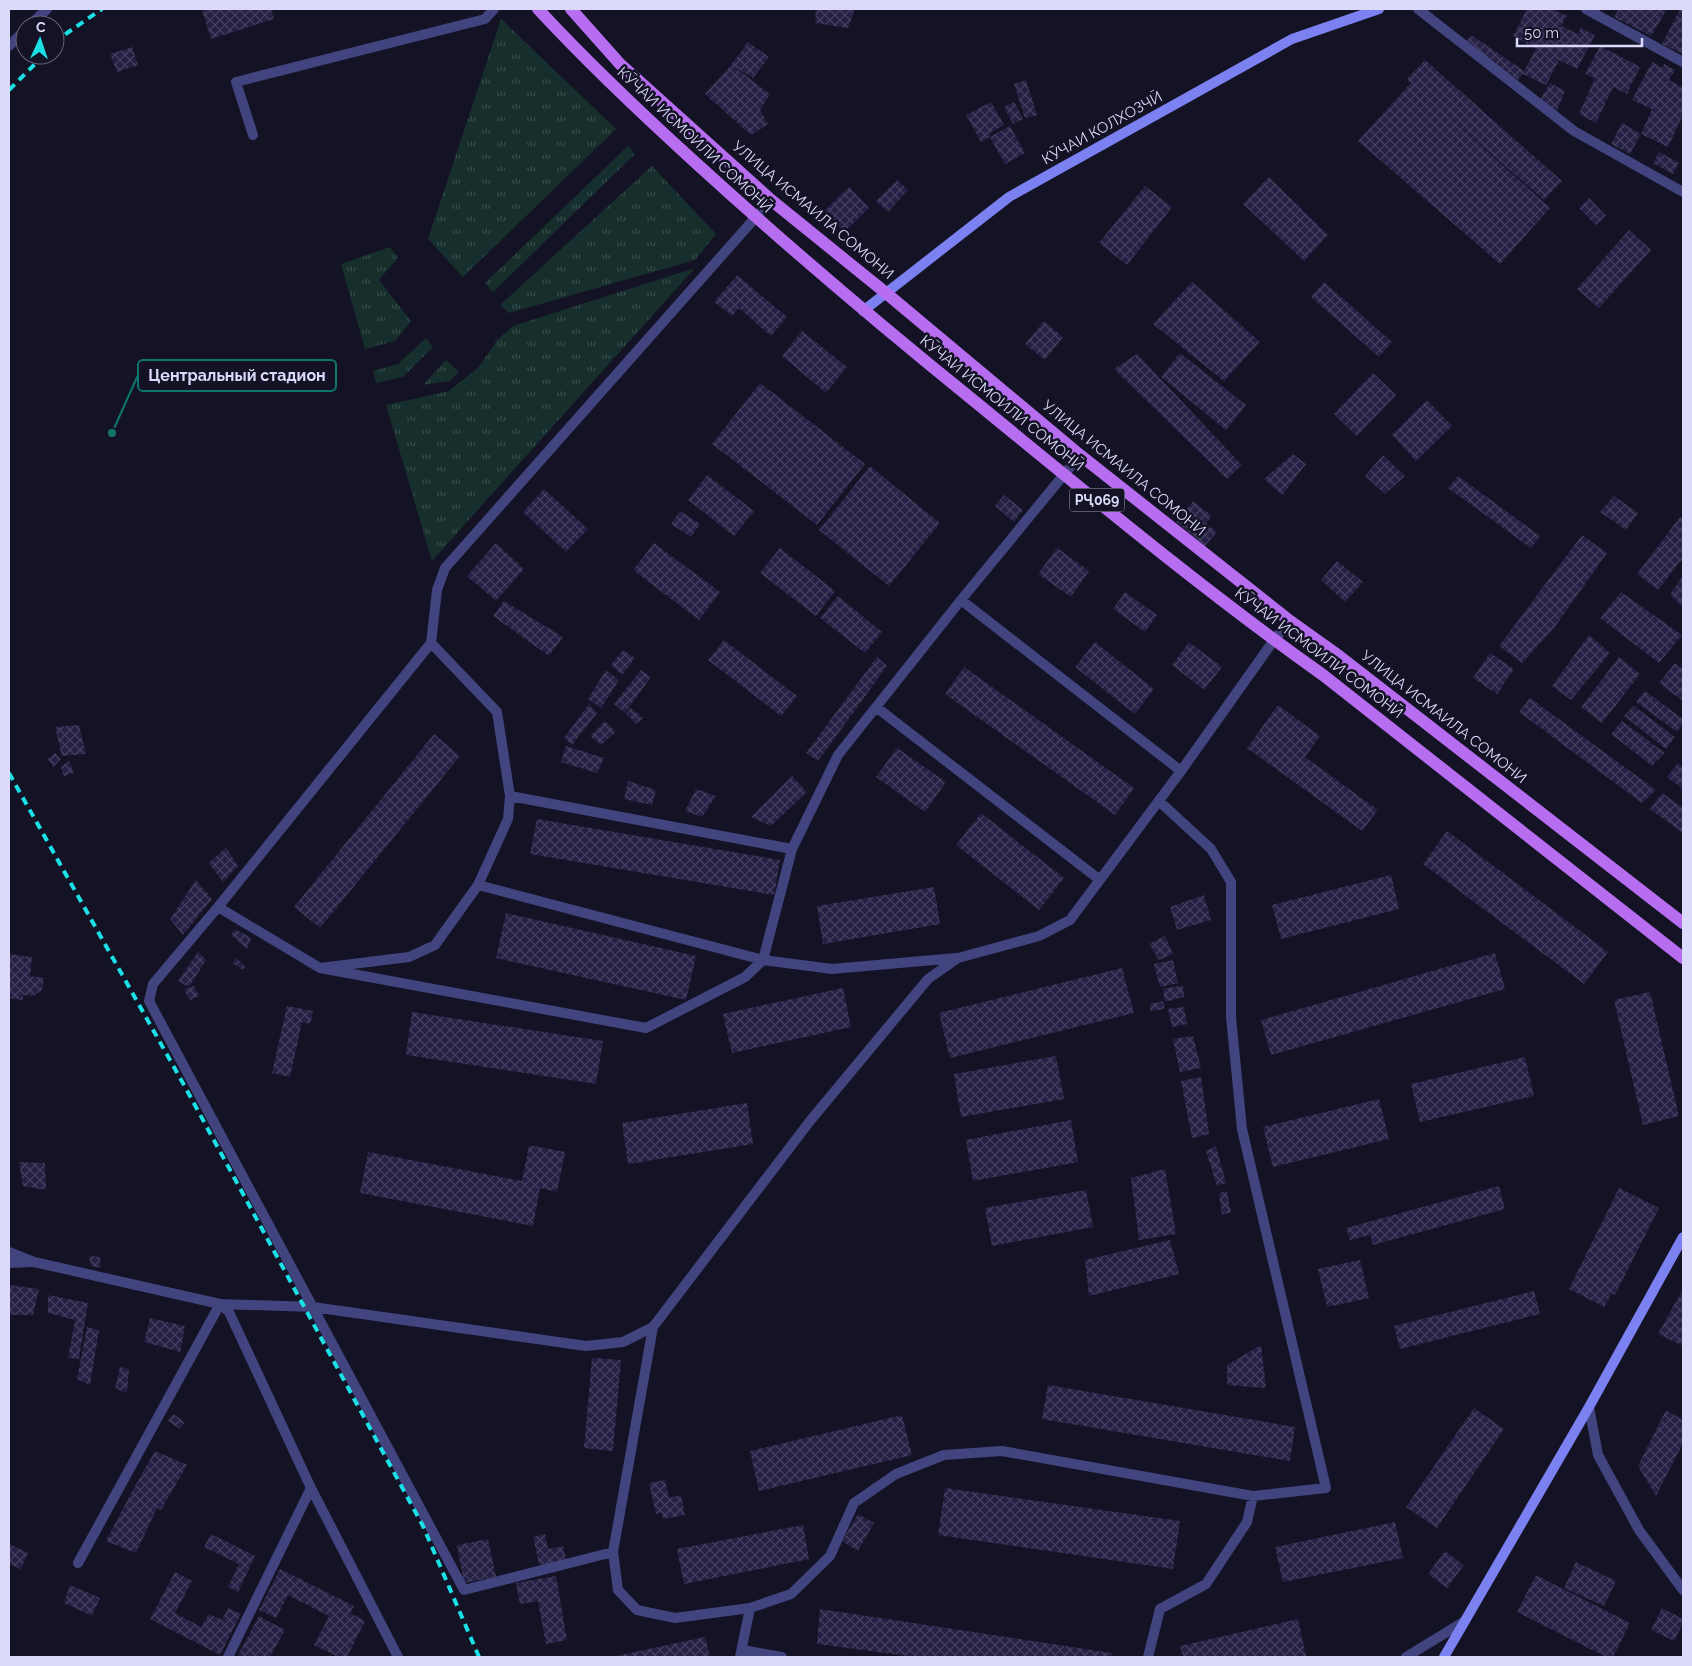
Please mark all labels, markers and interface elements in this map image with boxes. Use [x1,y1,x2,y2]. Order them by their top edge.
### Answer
north arrow [15,15,65,65]
scale bar [1517,15,1642,47]
text: С [35,19,46,35]
text: 50 m [1524,24,1559,42]
street label: КӮЧАИ ИСМОИЛИ СОМОНӢ [614,63,776,217]
street label: КӮЧАИ КОЛХОЗЧӢ [1039,87,1165,169]
street label: УЛИЦА ИСМАИЛА СОМОНИ [729,137,897,283]
street label: КӮЧАИ ИСМОИЛИ СОМОНӢ [916,331,1088,475]
callout: Центральный стадион [138,360,336,391]
text: Центральный стадион [148,366,326,385]
street label: УЛИЦА ИСМАИЛА СОМОНИ [1039,396,1209,540]
road number: РҶ069 [1070,488,1124,512]
street label: КӮЧАИ ИСМОИЛИ СОМОНӢ [1231,584,1407,722]
street label: УЛИЦА ИСМАИЛА СОМОНИ [1358,647,1530,787]

